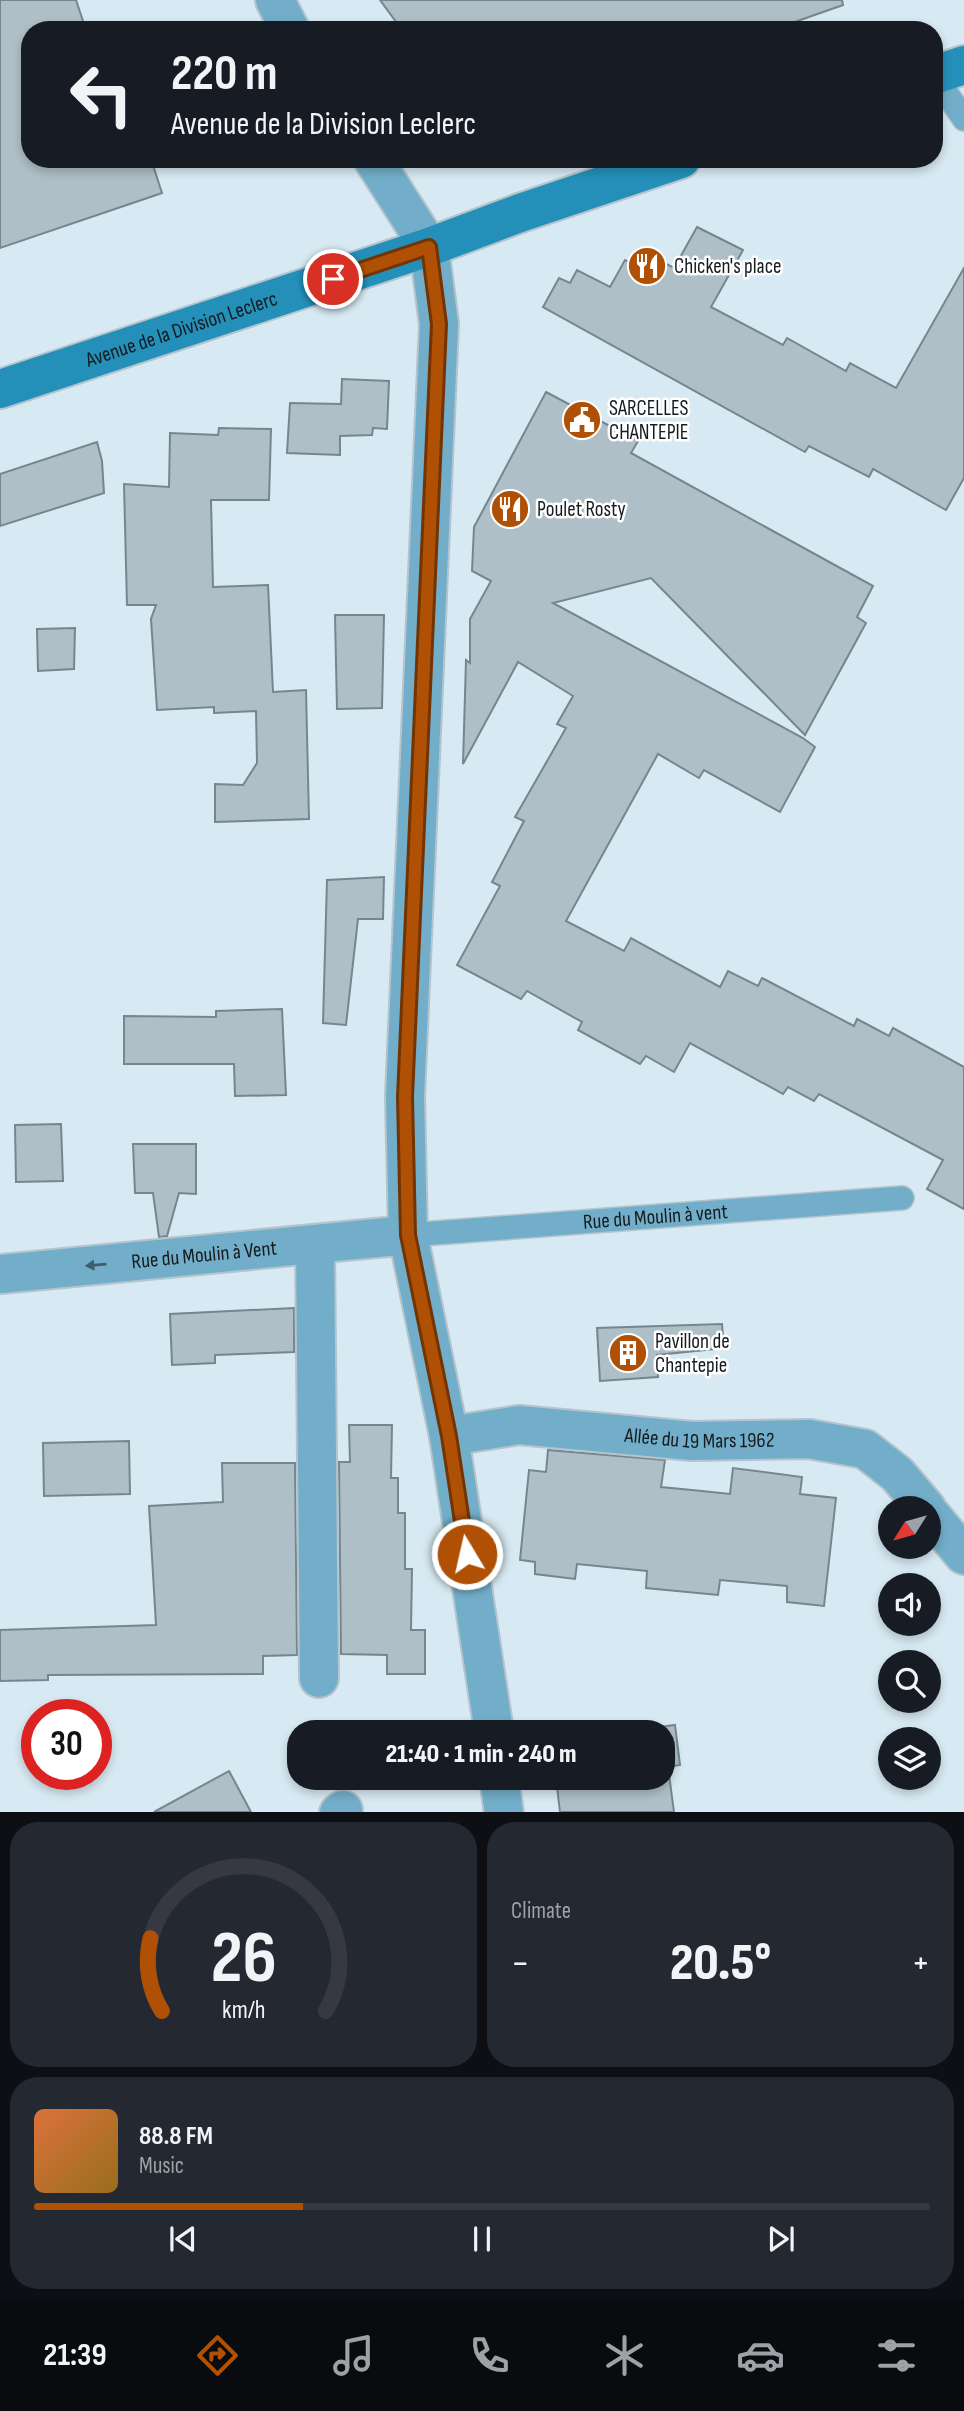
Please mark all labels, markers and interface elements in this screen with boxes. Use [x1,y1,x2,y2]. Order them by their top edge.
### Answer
text: 220 m [171,45,277,104]
icon: left [56,49,147,140]
text: Avenue de la Division Leclerc [171,105,476,144]
restaurant icon: Chicken's place [626,245,668,287]
pin [303,249,363,309]
place label: Chicken's place [674,254,781,279]
icon: arrive [314,260,352,298]
street label: Avenue de la Division Leclerc [81,286,280,373]
place label: SARCELLES CHANTEPIE [609,396,689,445]
public building icon: SARCELLES CHANTEPIE [561,399,603,441]
restaurant icon: Poulet Rosty [489,488,531,530]
place label: Poulet Rosty [537,497,626,522]
street label: Rue du Moulin à vent [582,1199,729,1234]
street label: Rue du Moulin à Vent [130,1235,278,1274]
one-way arrow [85,1260,107,1271]
place label: Pavillon de Chantepie [655,1329,730,1378]
building icon: Pavillon de Chantepie [607,1332,649,1374]
street label: Allée du 19 Mars 1962 [622,1422,775,1454]
north arrow [878,1496,942,1559]
map controls [878,1496,941,1790]
position arrow [430,1517,504,1591]
button: sound [878,1573,941,1636]
button: search [878,1650,941,1713]
speed limit sign: 30 [21,1699,112,1790]
button: layers [878,1727,941,1790]
text: 21:40 · 1 min · 240 m [385,1739,577,1770]
text: Climate [511,1897,571,1925]
text: 26 [210,1915,277,2003]
text: 20.5° [670,1932,771,1995]
text: − [511,1941,530,1986]
text: + [911,1941,930,1986]
text: km/h [222,1994,265,2025]
text: 88.8 FM [139,2121,213,2152]
text: Music [139,2152,184,2180]
icon: previous [164,2220,202,2258]
icon: pause [463,2220,501,2258]
icon: next [762,2220,800,2258]
icon: directions [193,2331,242,2380]
icon: music [329,2331,378,2380]
icon: phone [465,2331,514,2380]
icon: climate [600,2331,649,2380]
icon: car [736,2331,785,2380]
icon: filters [872,2331,921,2380]
text: 21:39 [43,2336,107,2375]

